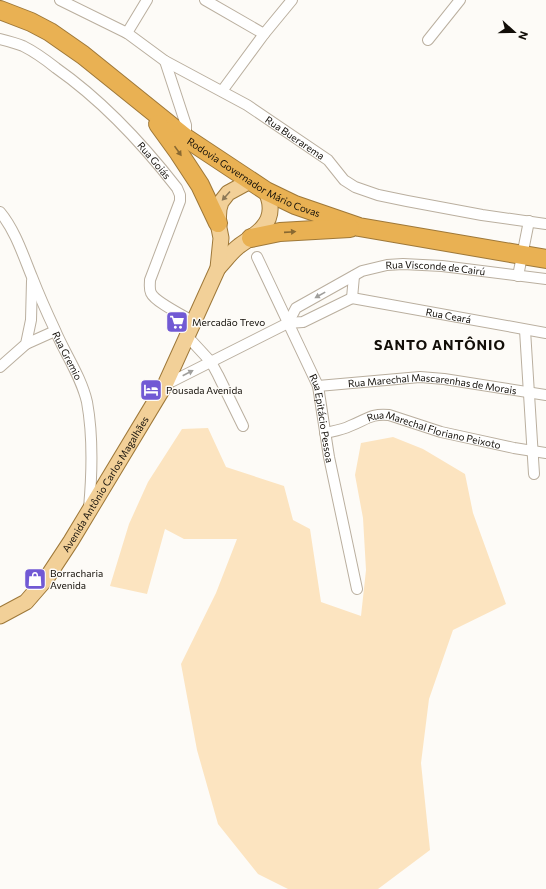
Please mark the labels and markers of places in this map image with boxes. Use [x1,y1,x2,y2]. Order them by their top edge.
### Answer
supermarket icon: Mercadão Trevo [164,309,190,335]
place label: Mercadão Trevo [192,316,265,328]
hotel icon: Pousada Avenida [138,377,164,403]
place label: Pousada Avenida [166,384,242,396]
shop icon: Borracharia Avenida [22,566,48,592]
place label: Borracharia Avenida [50,567,103,591]

